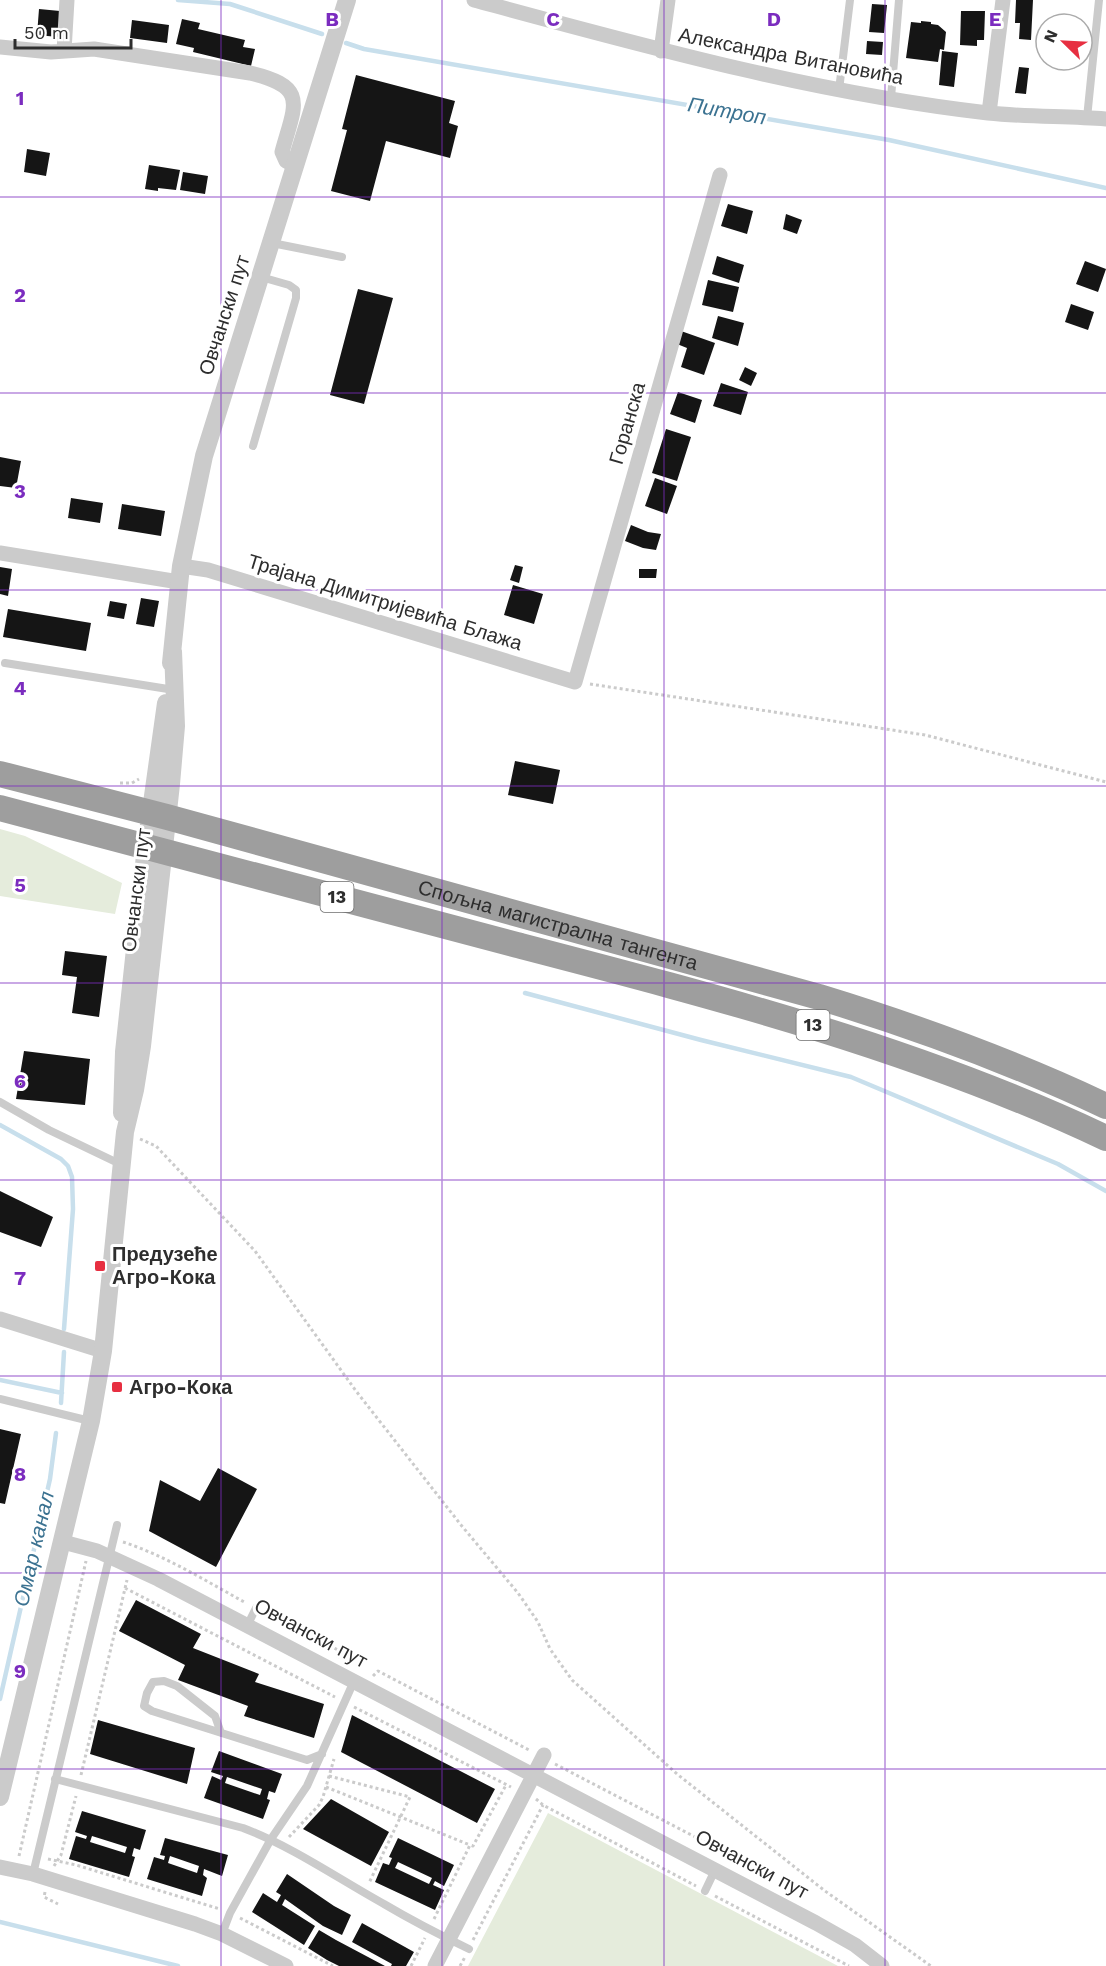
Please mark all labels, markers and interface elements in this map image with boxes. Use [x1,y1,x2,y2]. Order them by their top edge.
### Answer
text: B [325,7,339,31]
text: C [546,7,560,31]
text: D [767,7,781,31]
text: E [989,7,1001,31]
scale bar [15,12,130,50]
north arrow [1034,12,1094,72]
text: 50 m [24,22,69,43]
street label: Александра Витановића [676,22,906,90]
text: N [1040,27,1062,45]
text: 1 [16,86,24,110]
water label: Питроп [686,91,769,130]
street label: Овчански пут [193,252,255,378]
text: 2 [14,283,26,307]
street label: Горанска [604,378,650,467]
text: 3 [14,479,26,503]
street label: Трајана Димитријевића Блажа [245,549,526,655]
text: 4 [14,676,27,700]
street label: Овчански пут [116,827,156,953]
text: 5 [14,873,26,897]
street label: Спољна магистрална тангента [415,875,701,975]
road number: 13 [320,882,354,912]
road number: 13 [796,1010,830,1040]
text: 6 [14,1069,26,1093]
place label: Предузеће Агро-Кока [112,1242,218,1289]
marker: Предузеће Агро-Кока [93,1259,107,1273]
text: 7 [14,1266,26,1290]
place label: Агро-Кока [129,1375,233,1399]
marker: Агро-Кока [110,1380,124,1394]
text: 8 [14,1462,26,1486]
water label: Омар канал [8,1489,59,1609]
street label: Овчански пут [250,1593,372,1673]
text: 9 [14,1659,26,1683]
street label: Овчански пут [691,1824,813,1904]

